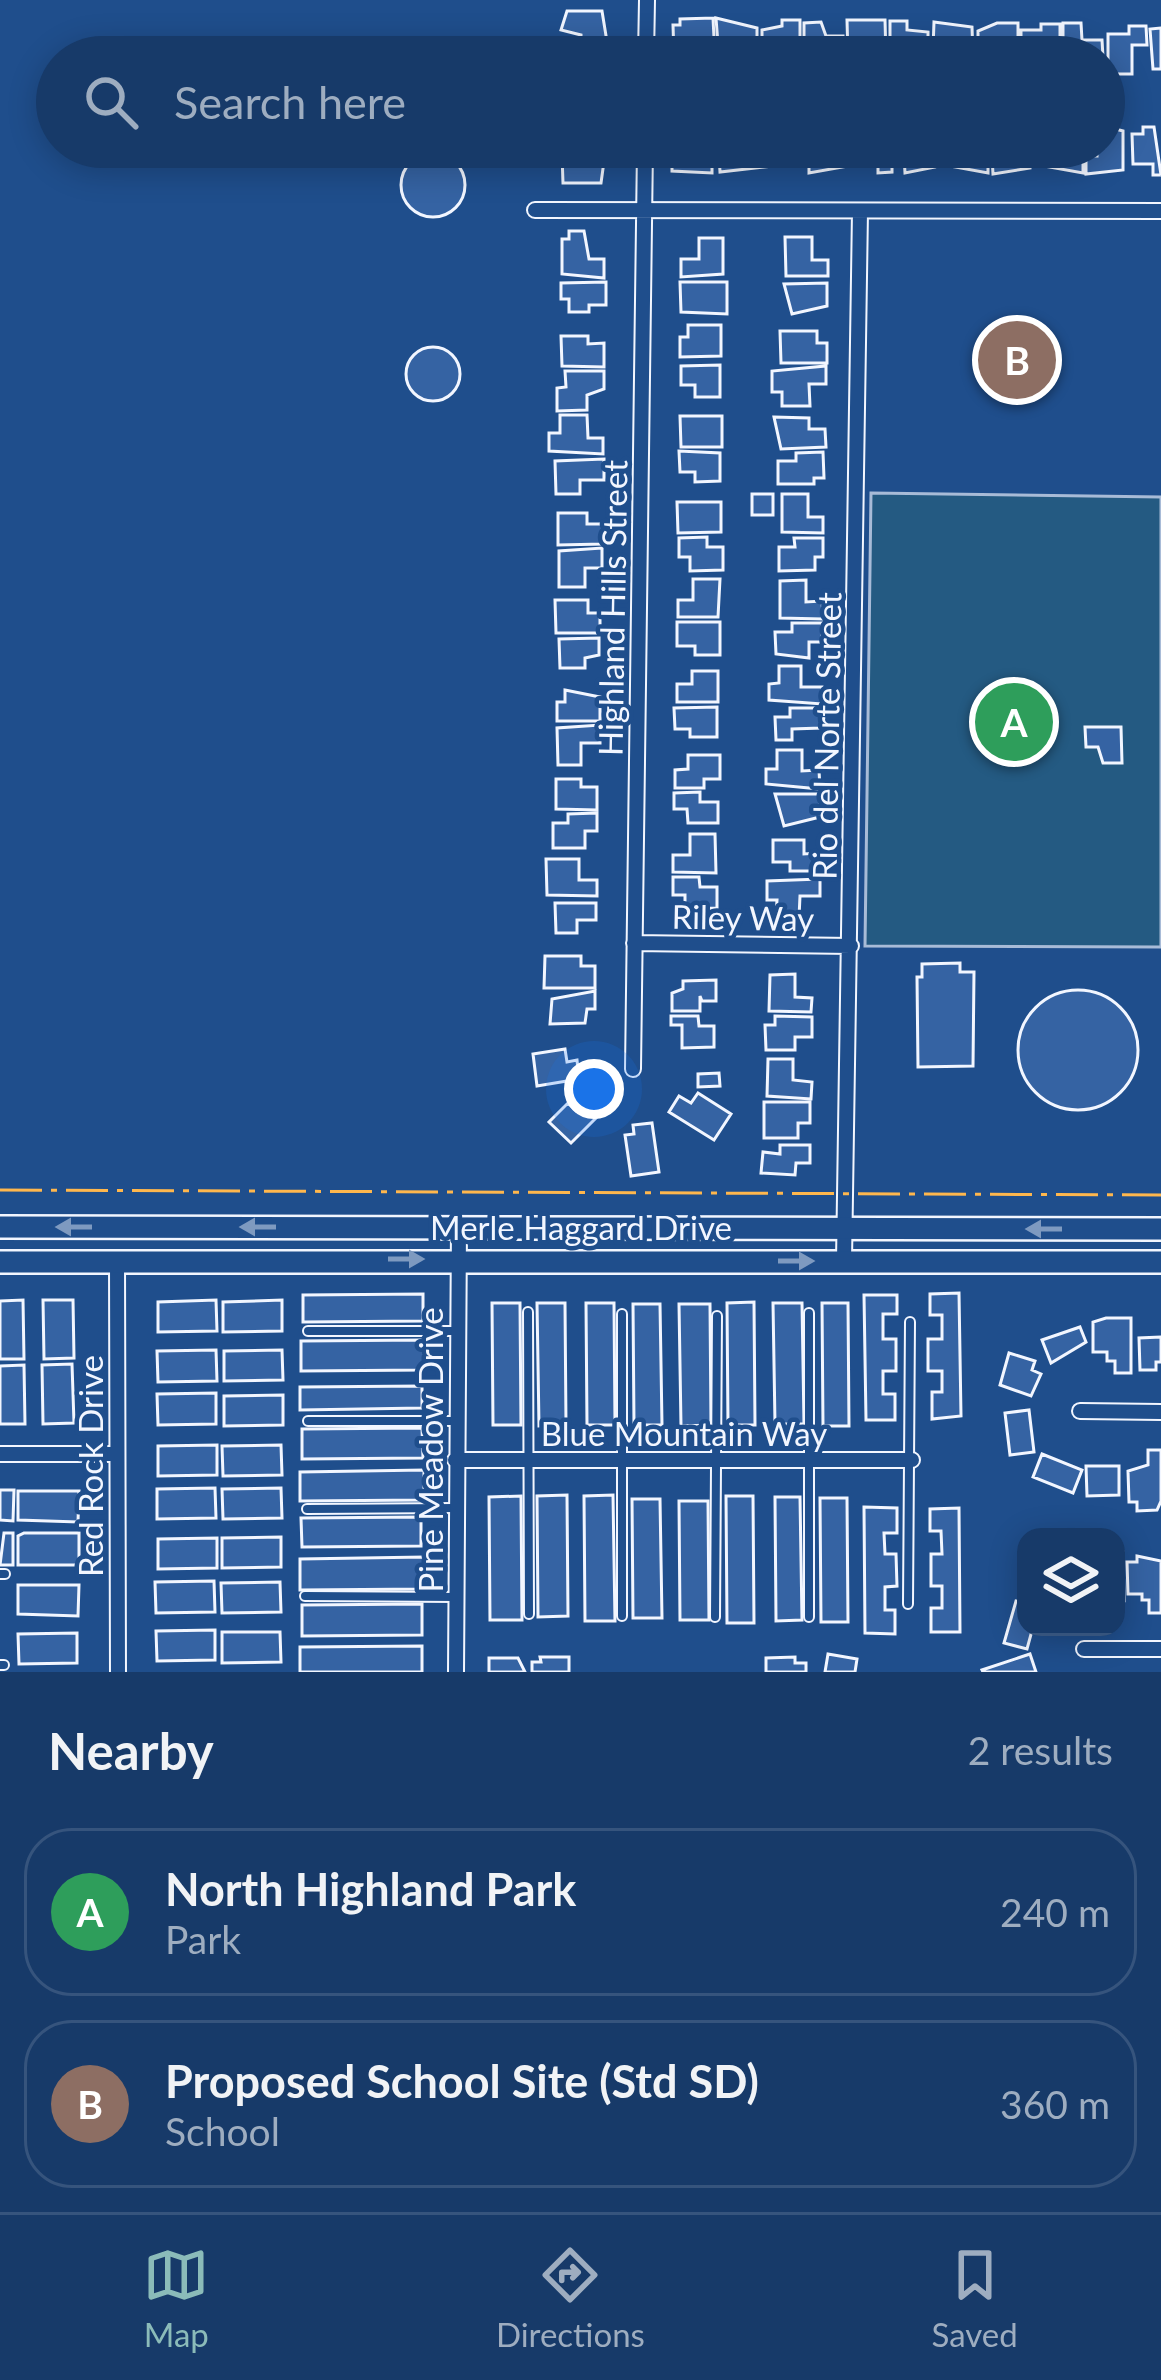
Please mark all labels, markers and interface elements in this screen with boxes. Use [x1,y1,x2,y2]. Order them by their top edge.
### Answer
search box [36,36,1125,168]
icon: search [78,69,144,135]
text: Search here [174,75,406,129]
pin: B [978,315,1056,405]
street label: Highland Hills Street [589,459,635,756]
street label: Rio del Norte Street [803,592,849,880]
pin: A [975,677,1053,767]
street label: Riley Way [671,896,815,938]
your location [564,1059,624,1119]
street label: Merle Haggard Drive [430,1207,732,1247]
one-way arrow [54,1217,92,1237]
one-way arrow [238,1218,276,1237]
one-way arrow [1024,1219,1062,1239]
one-way arrow [388,1249,426,1269]
one-way arrow [778,1251,816,1271]
street label: Pine Meadow Drive [410,1307,450,1593]
street label: Red Rock Drive [70,1355,110,1577]
street label: Blue Mountain Way [541,1413,827,1453]
map controls [1017,1528,1125,1636]
button: layers [1017,1528,1125,1636]
text: Nearby [48,1720,214,1781]
text: 2 results [968,1727,1113,1773]
text: North Highland Park [165,1862,576,1916]
text: A [76,1889,104,1935]
text: 240 m [1000,1889,1110,1935]
text: Park [165,1916,241,1962]
text: Proposed School Site (Std SD) [165,2054,759,2108]
text: B [77,2081,103,2127]
text: 360 m [1000,2081,1110,2127]
text: School [165,2108,280,2154]
tab: Map [143,2242,209,2354]
tab: Directions [496,2242,645,2354]
tab: Saved [931,2242,1018,2354]

